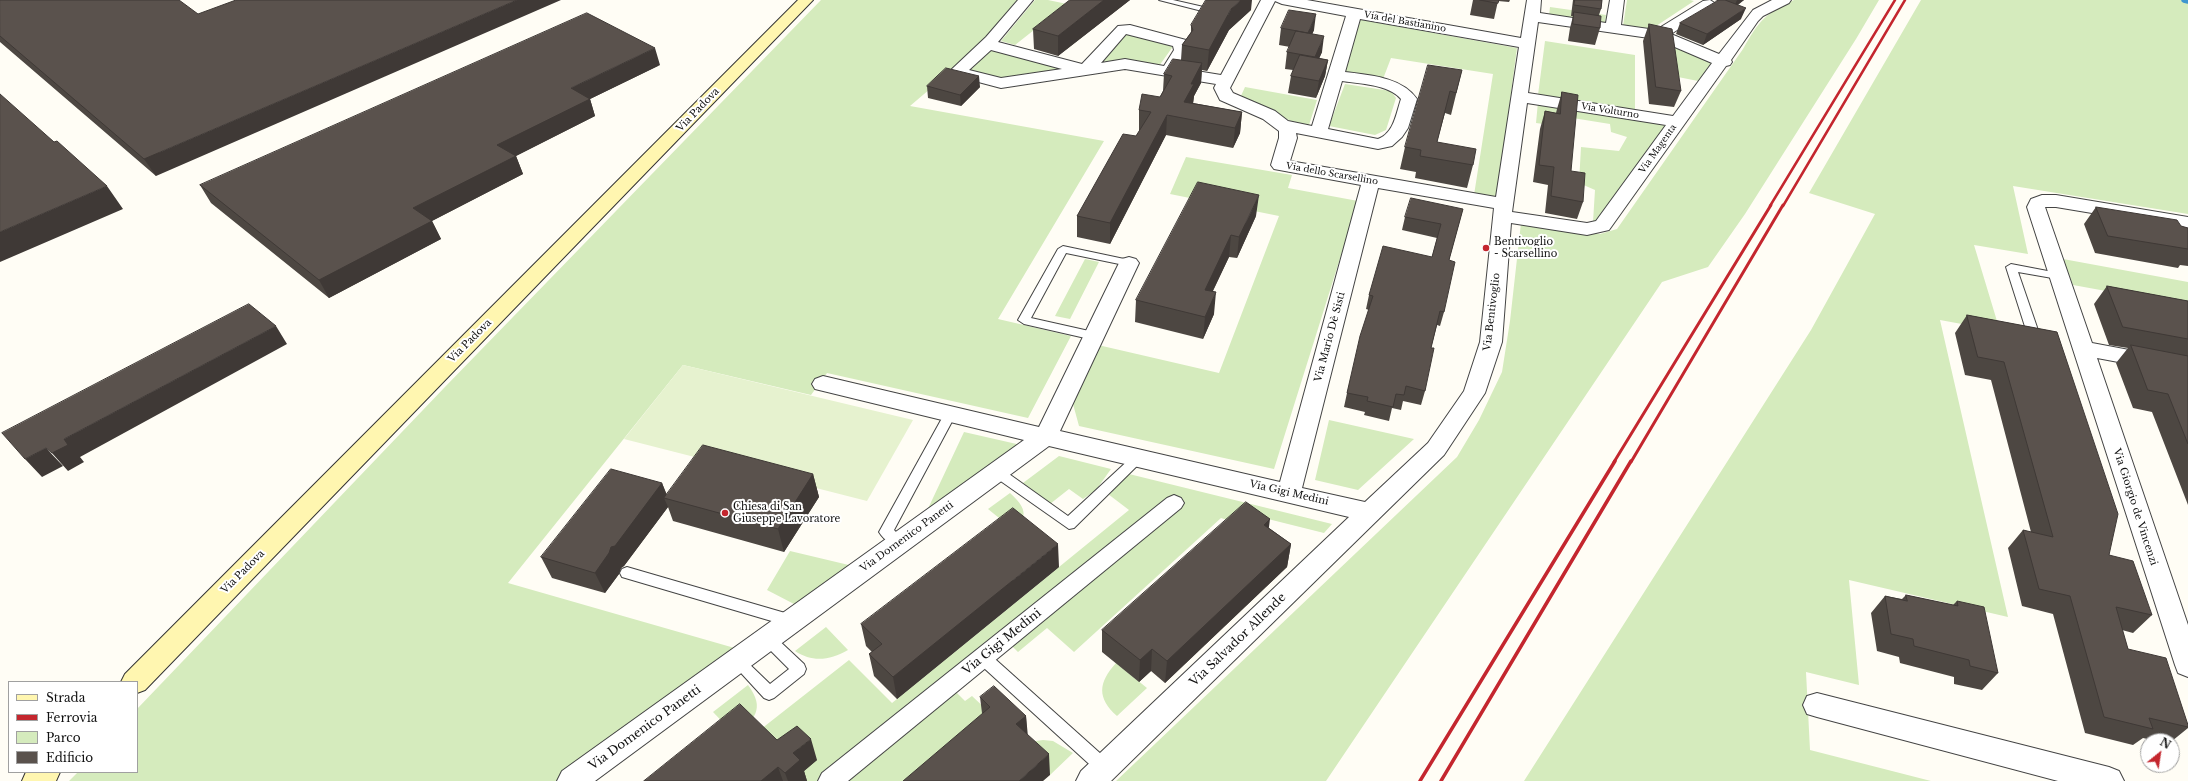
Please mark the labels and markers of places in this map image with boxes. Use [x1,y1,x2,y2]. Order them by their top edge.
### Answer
place label: Bentivoglio - Scarsellino [1494,236,1557,260]
marker: Bentivoglio - Scarsellino [1481,243,1491,253]
place label: Chiesa di San Giuseppe Lavoratore [733,501,840,524]
marker: Chiesa di San Giuseppe Lavoratore [720,508,730,518]

